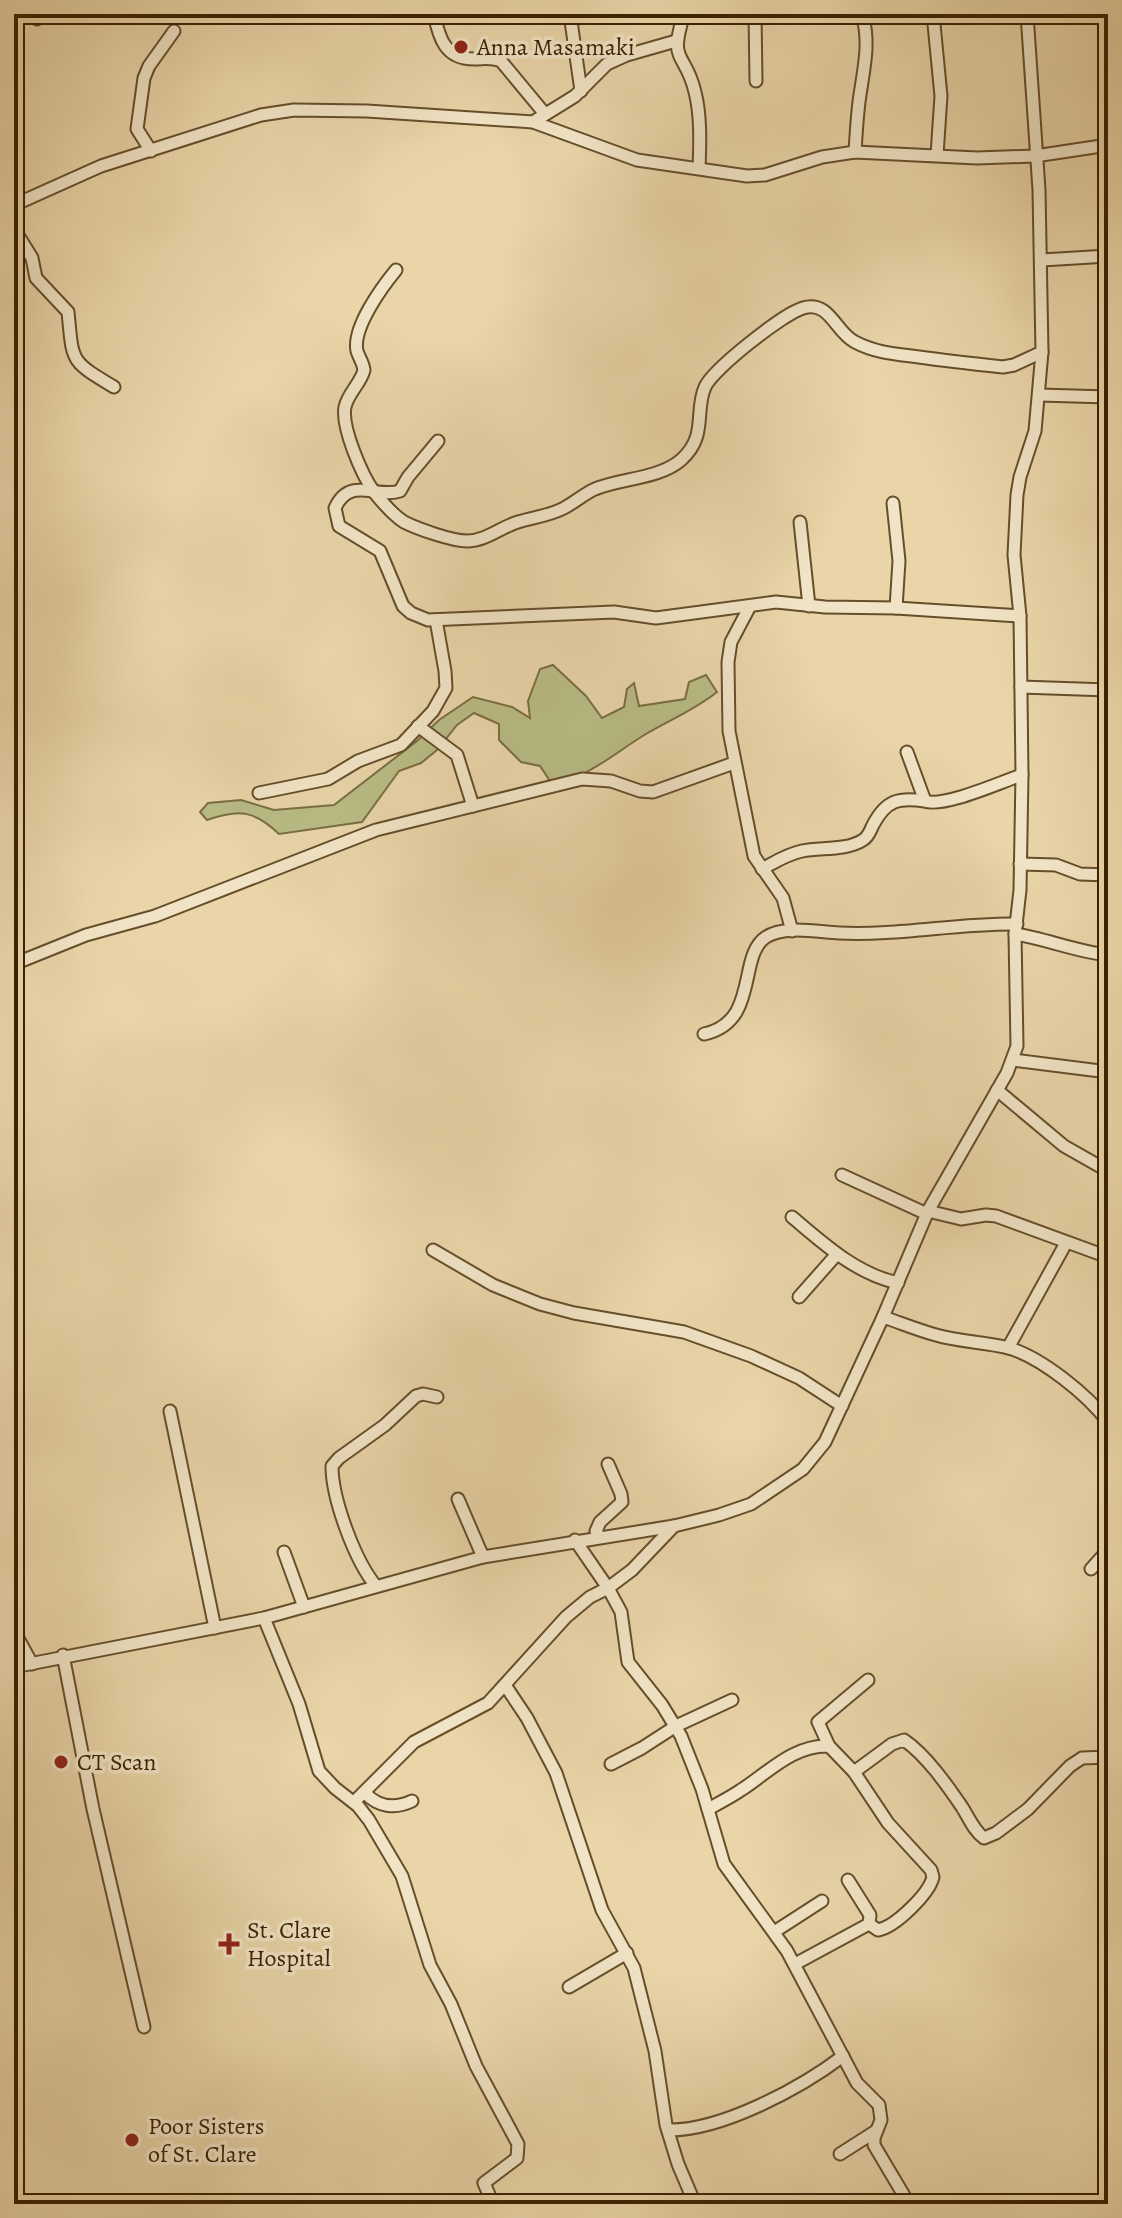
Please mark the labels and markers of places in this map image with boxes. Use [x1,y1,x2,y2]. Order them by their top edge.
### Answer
place label: Anna Masamaki [476,31,635,63]
marker: Anna Masamaki [452,38,470,56]
place label: CT Scan [77,1746,156,1778]
marker: CT Scan [52,1753,70,1771]
place label: St. Clare Hospital [247,1914,331,1974]
marker: St. Clare Hospital [218,1933,240,1955]
place label: Poor Sisters of St. Clare [148,2110,264,2170]
marker: Poor Sisters of St. Clare [123,2131,141,2149]

